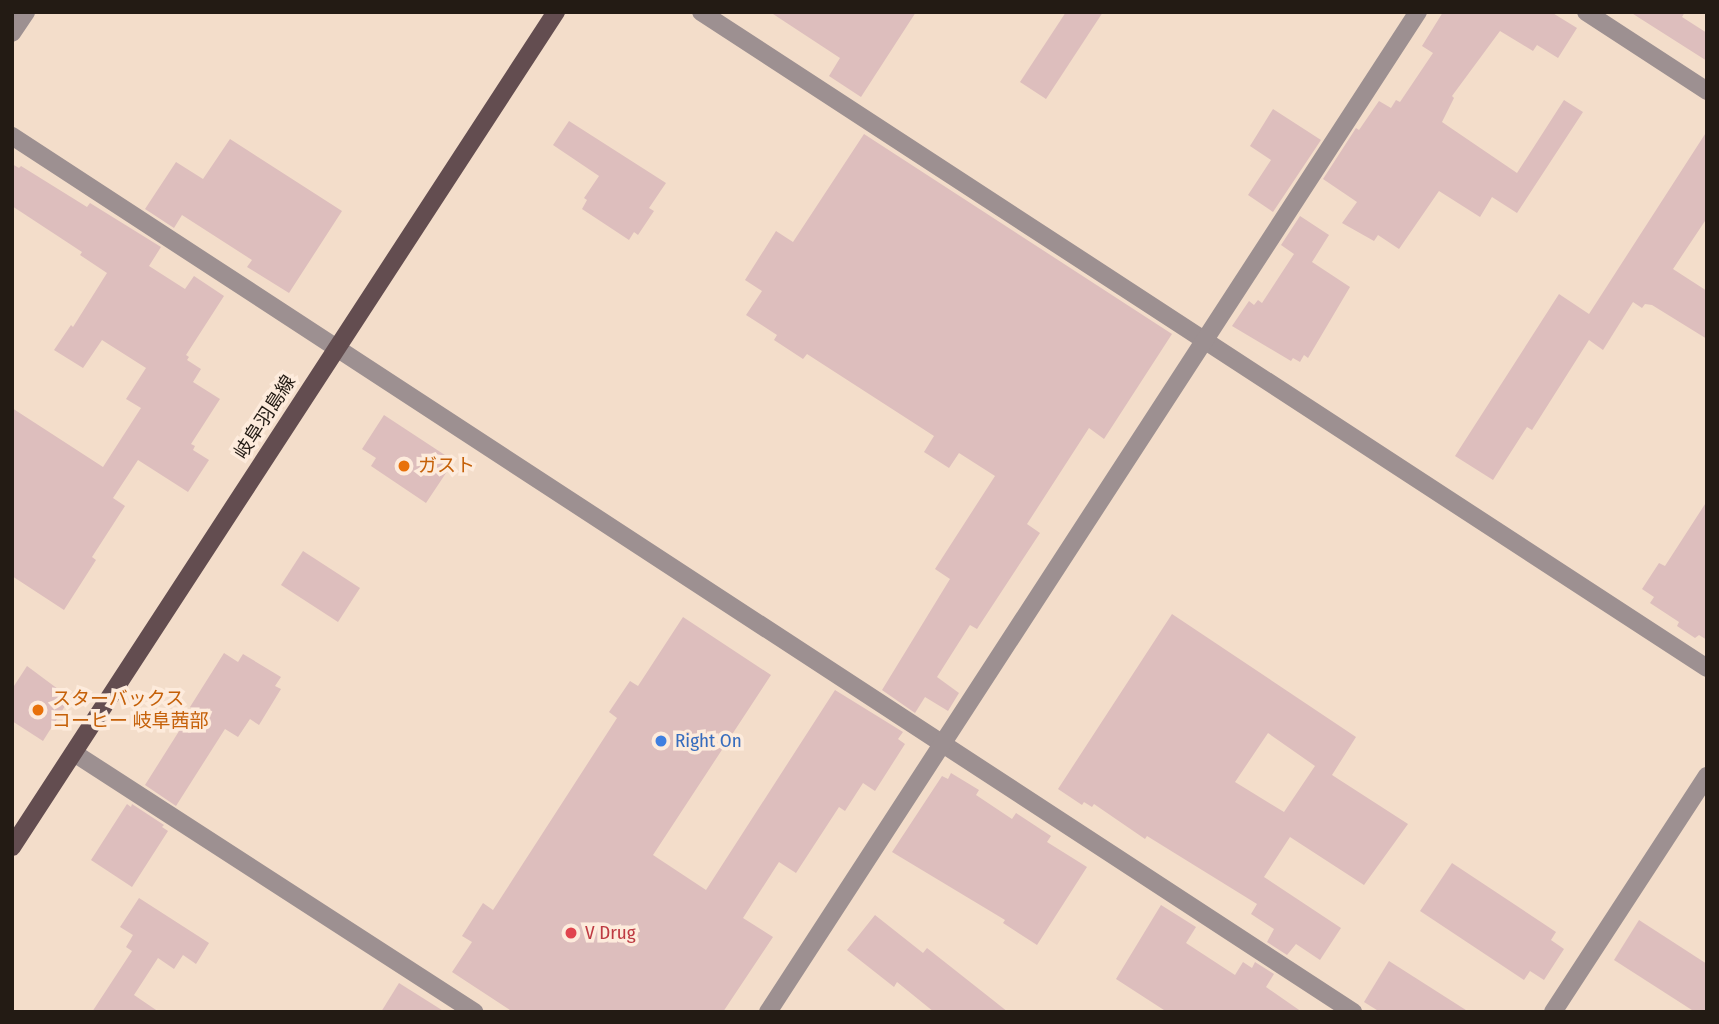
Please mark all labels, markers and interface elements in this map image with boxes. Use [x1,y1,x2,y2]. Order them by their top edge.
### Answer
street label: 岐阜羽島線 [230,371,300,463]
place label: ガスト [418,455,475,477]
marker: ガスト [396,458,412,474]
place label: スターバックス コーヒー 岐阜茜部 [52,688,208,732]
marker: スターバックス コーヒー 岐阜茜部 [30,702,46,718]
place label: Right On [675,730,742,752]
marker: Right On [653,733,669,749]
place label: V Drug [585,922,636,944]
marker: V Drug [563,925,579,941]

